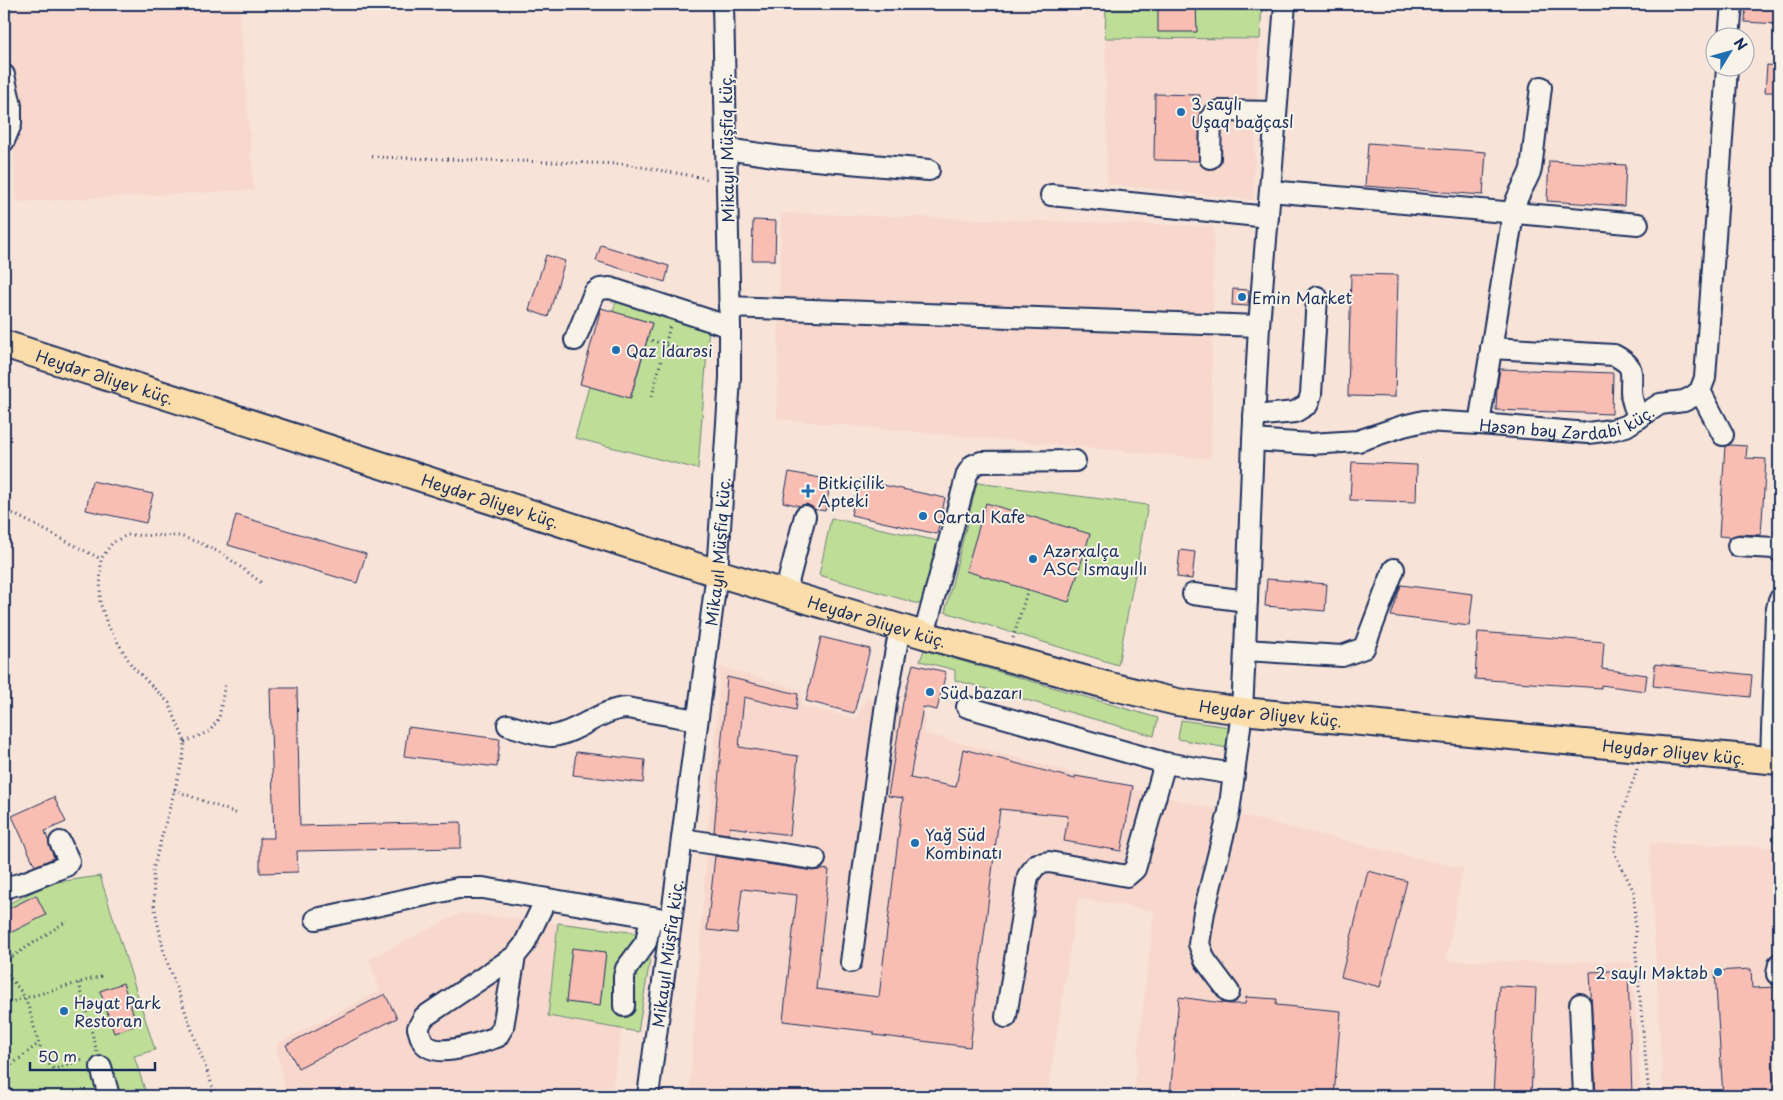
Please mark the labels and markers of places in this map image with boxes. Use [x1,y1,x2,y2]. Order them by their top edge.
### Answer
place label: 3 saylı Uşaq bağçasl [1191,91,1294,133]
marker: 3 saylı Uşaq bağçasl [1175,106,1187,118]
place label: Emin Market [1252,285,1352,309]
marker: Emin Market [1236,291,1248,303]
place label: Qaz İdarəsi [626,338,712,362]
marker: Qaz İdarəsi [610,344,622,356]
place label: Bitkiçilik Apteki [818,470,885,512]
marker: Bitkiçilik Apteki [802,485,814,497]
place label: Qartal Kafe [933,504,1025,528]
marker: Qartal Kafe [917,510,929,522]
place label: Azərxalça ASC İsmayıllı [1043,538,1147,580]
marker: Azərxalça ASC İsmayıllı [1027,553,1039,565]
place label: Süd bazarı [940,680,1022,704]
marker: Süd bazarı [924,686,936,698]
place label: Yağ Süd Kombinatı [925,822,1002,864]
marker: Yağ Süd Kombinatı [909,837,921,849]
place label: 2 saylı Məktəb [1596,960,1708,984]
marker: 2 saylı Məktəb [1712,966,1724,978]
place label: Həyat Park Restoran [74,990,161,1032]
marker: Həyat Park Restoran [58,1005,70,1017]

